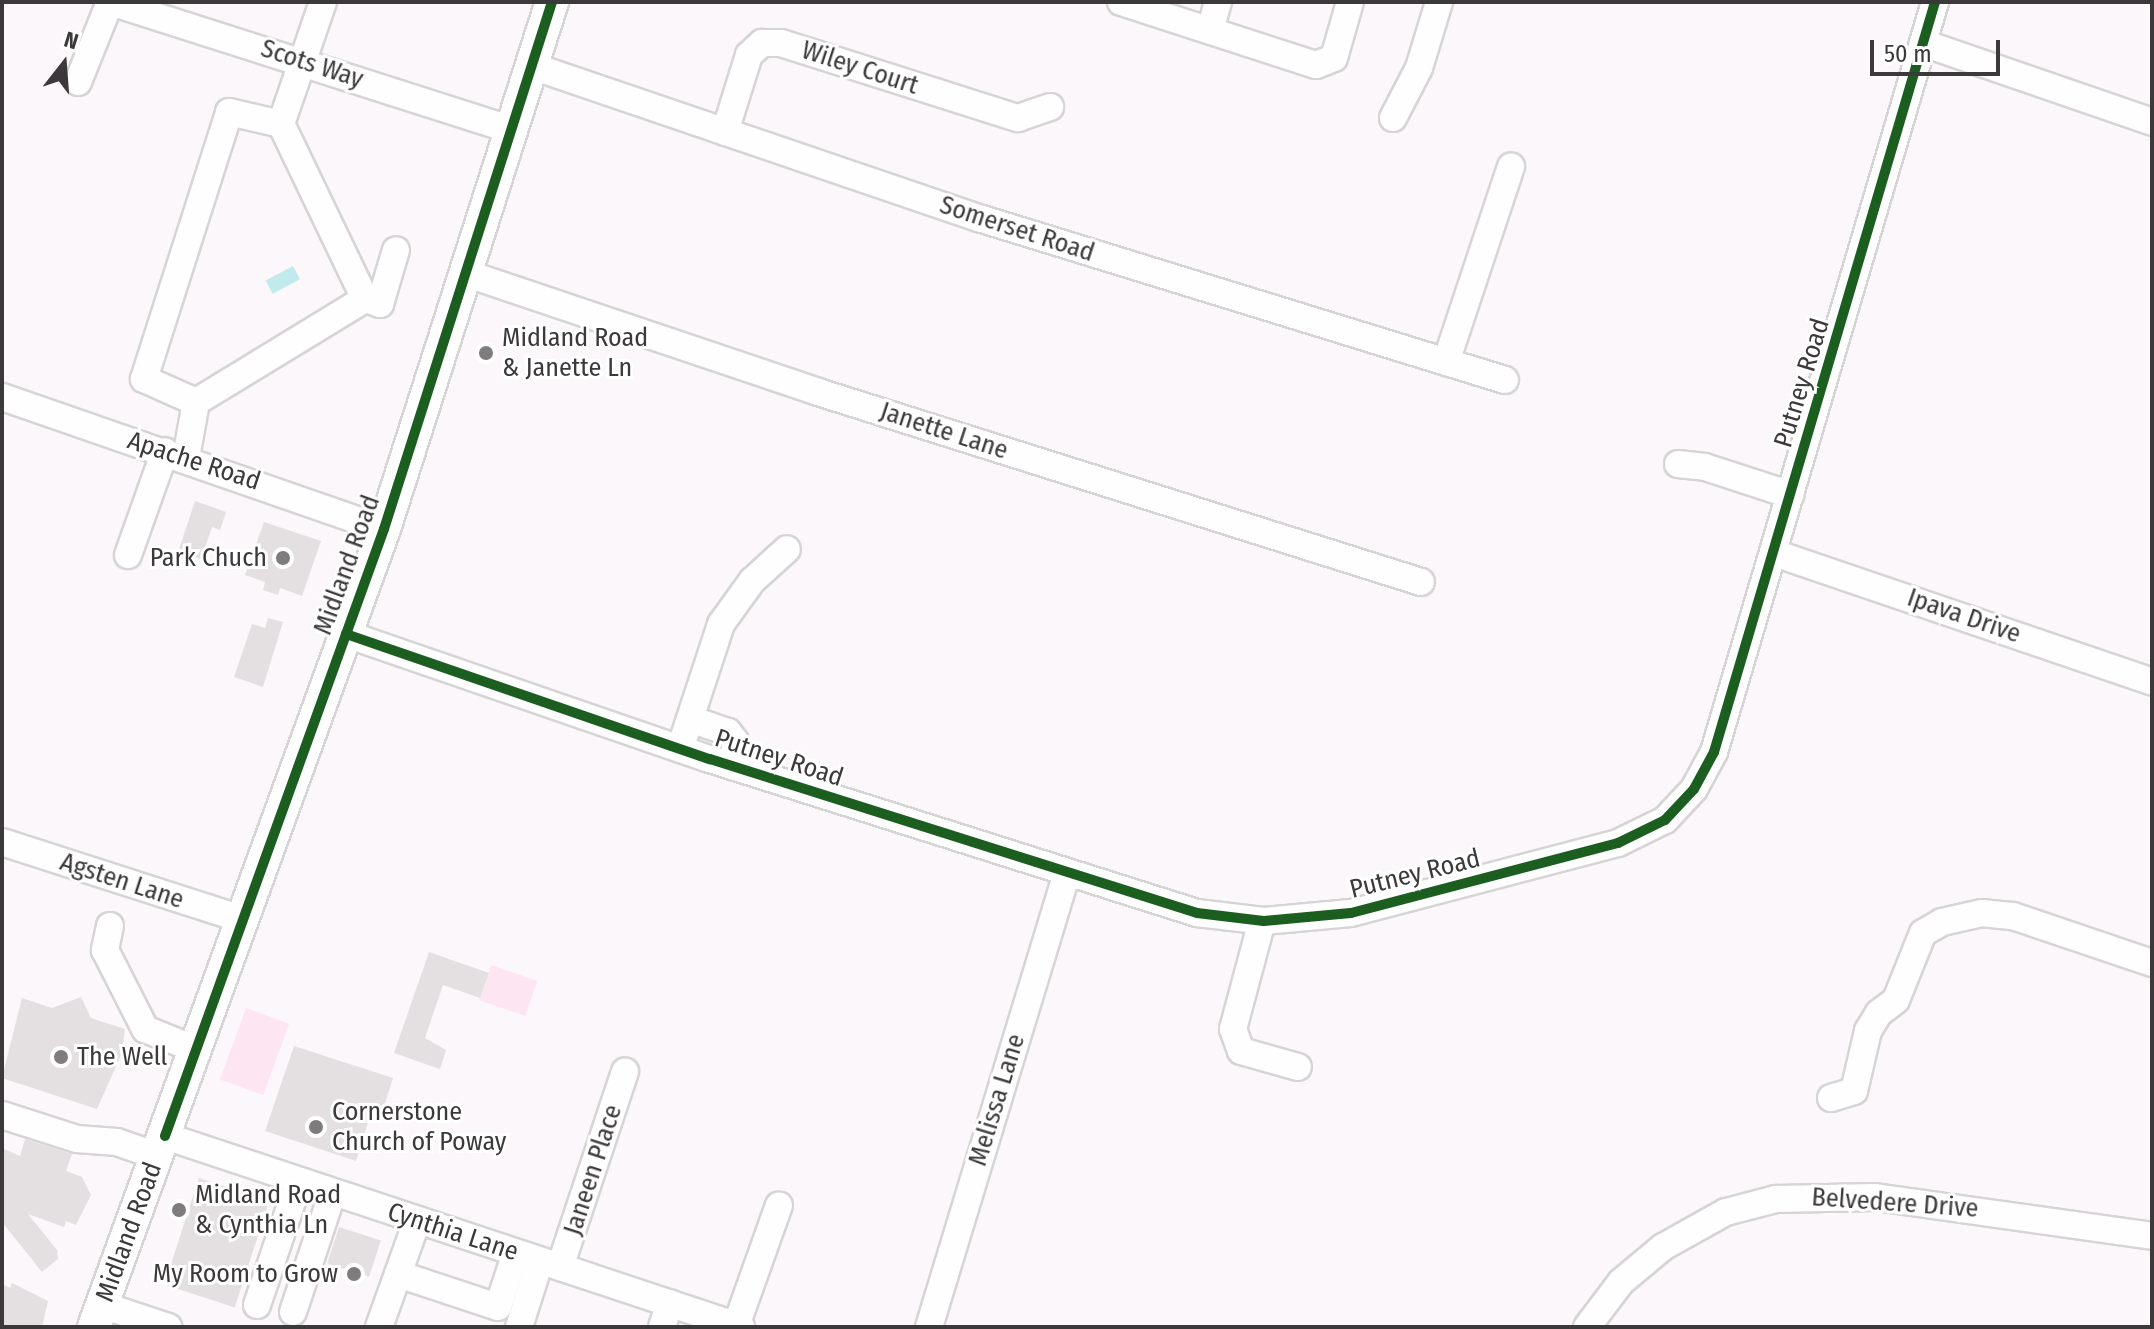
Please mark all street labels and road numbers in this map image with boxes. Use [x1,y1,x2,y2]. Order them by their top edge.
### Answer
street label: Scots Way [257,33,367,95]
street label: Wiley Court [798,35,922,101]
street label: Somerset Road [936,189,1098,269]
street label: Putney Road [1768,315,1836,451]
street label: Janette Lane [876,396,1012,466]
street label: Apache Road [124,425,264,497]
street label: Midland Road [307,491,387,639]
street label: Ipava Drive [1903,582,2025,650]
street label: Putney Road [711,723,847,793]
street label: Putney Road [1347,843,1483,905]
street label: Agsten Lane [56,846,188,916]
street label: Melissa Lane [962,1030,1032,1170]
street label: Janeen Place [557,1101,629,1239]
street label: Midland Road [89,1158,169,1306]
street label: Belvedere Drive [1811,1182,1979,1224]
street label: Cynthia Lane [384,1196,522,1268]

